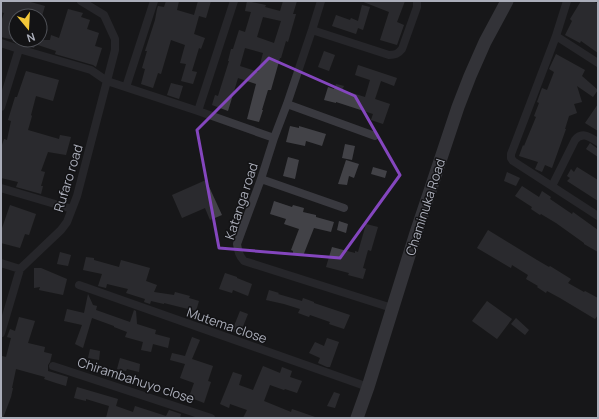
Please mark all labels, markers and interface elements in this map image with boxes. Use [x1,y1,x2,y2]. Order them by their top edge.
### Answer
north arrow [8,8,48,48]
text: N [25,30,37,46]
street label: Rufaro road [49,142,87,214]
street label: Chaminuka Road [401,156,449,258]
street label: Katanga road [220,160,262,242]
street label: Mutema close [184,303,270,347]
street label: Chirambahuyo close [75,353,197,408]

